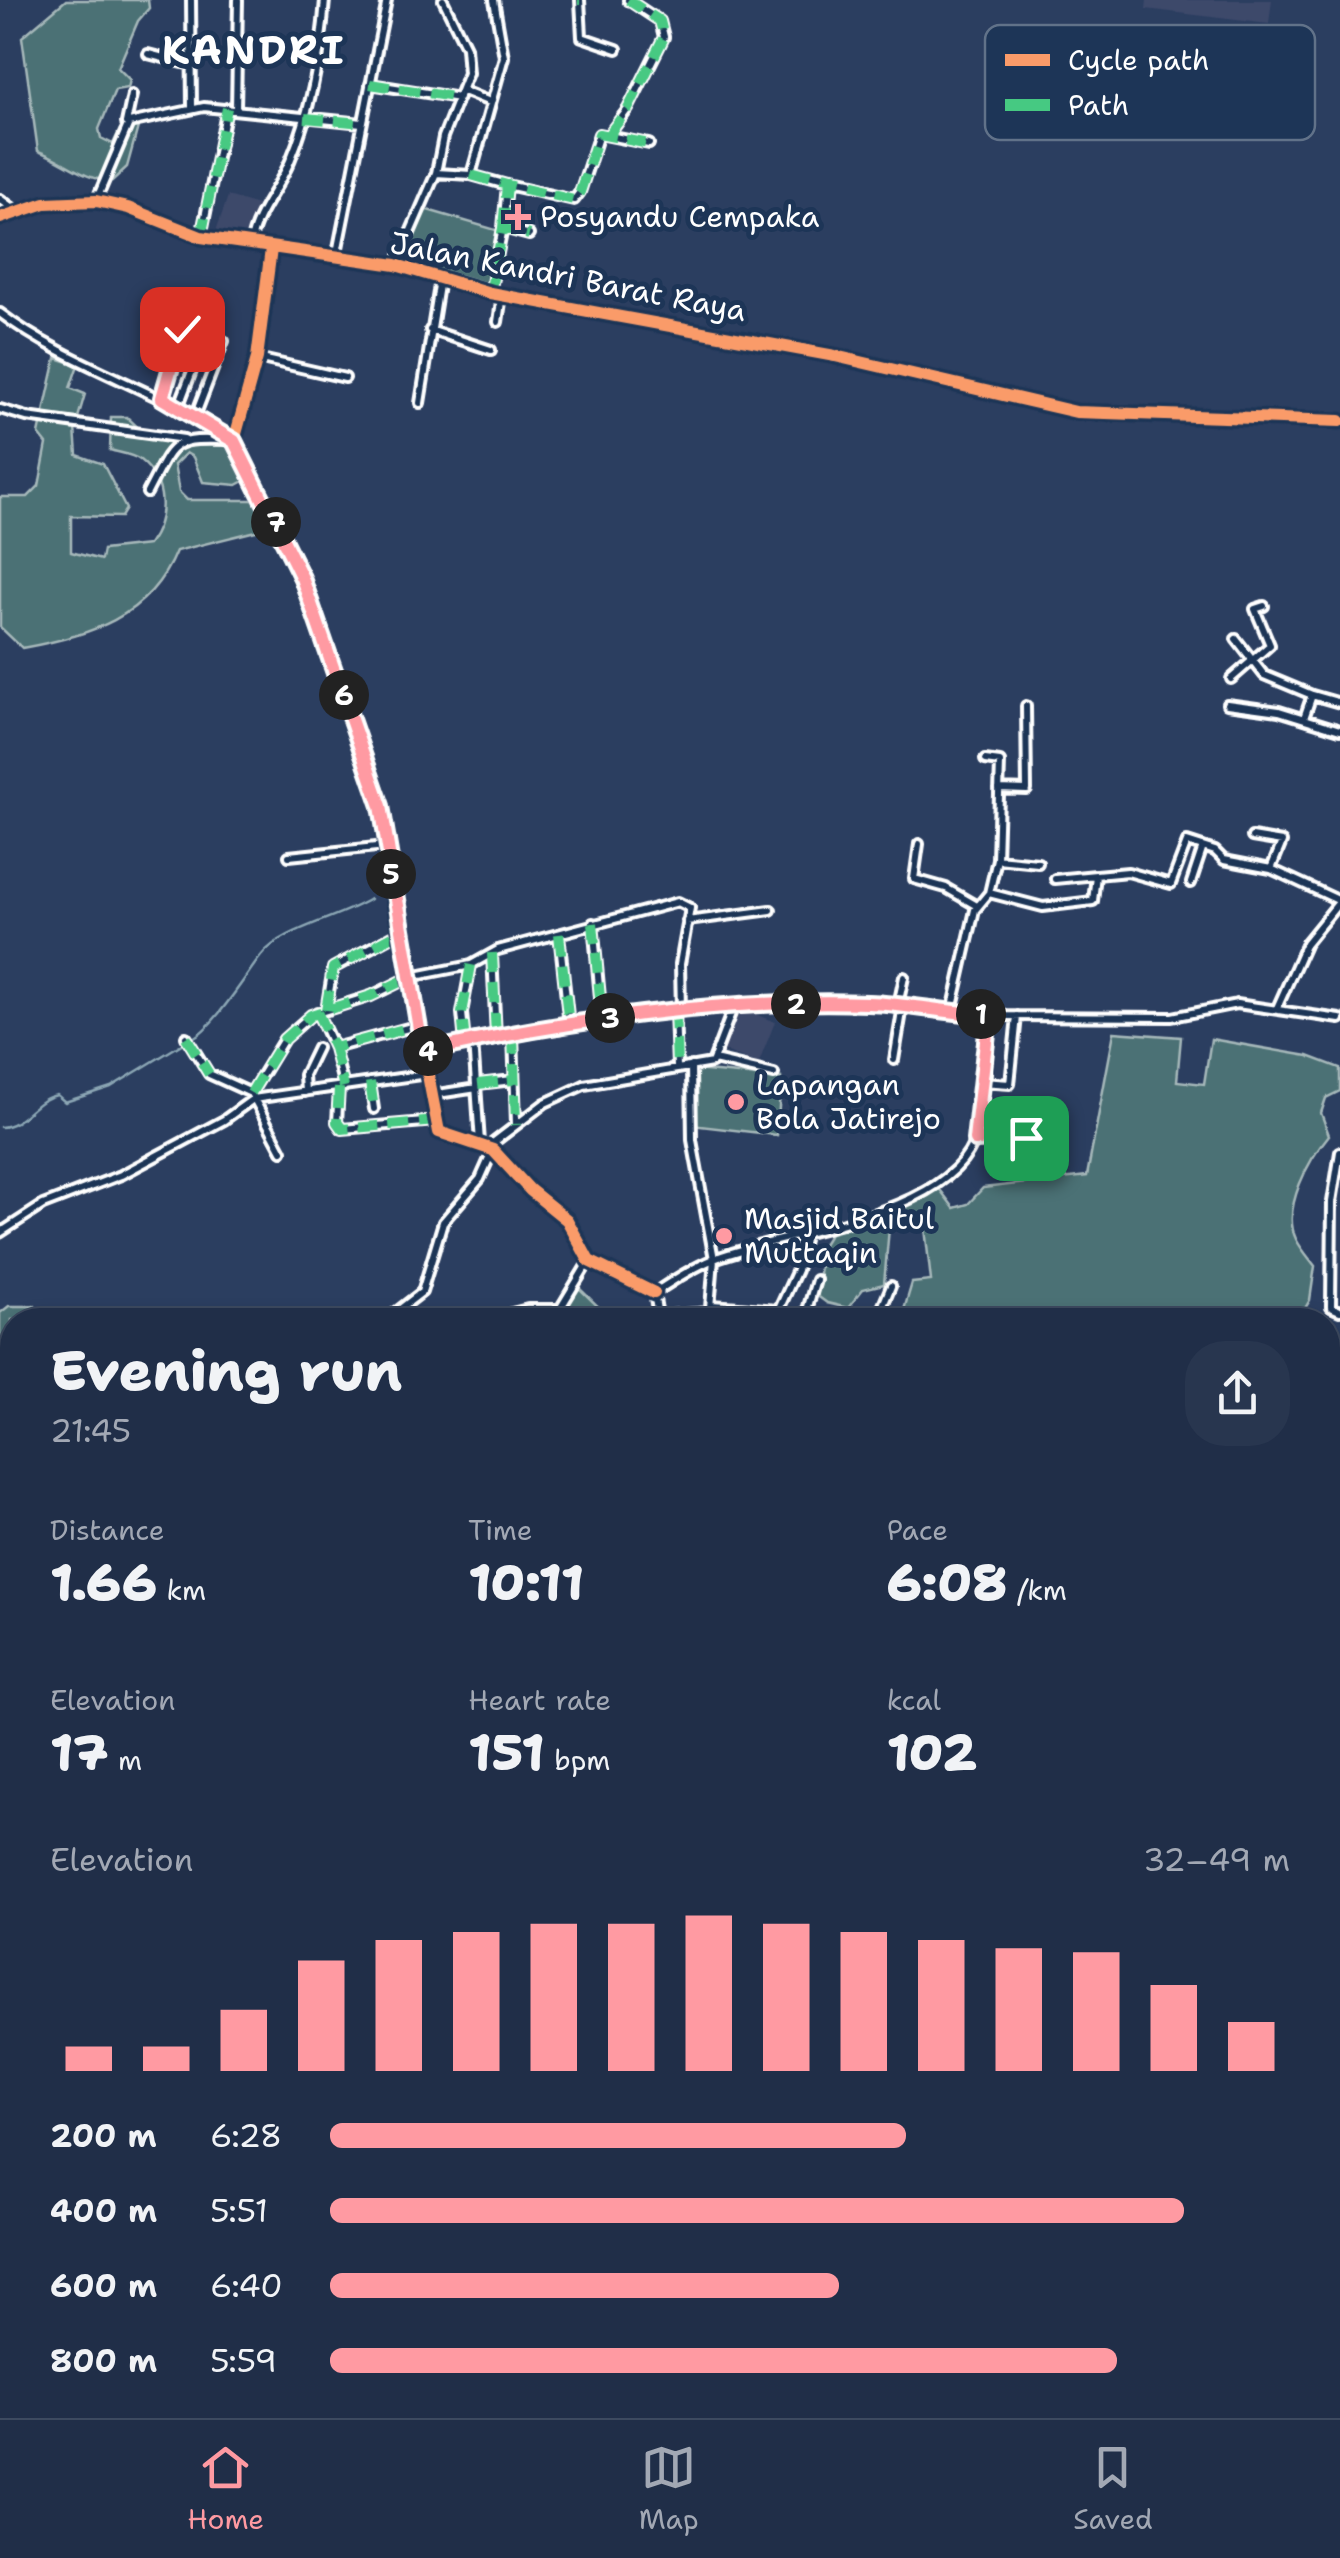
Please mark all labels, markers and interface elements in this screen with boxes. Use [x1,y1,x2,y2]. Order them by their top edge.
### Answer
district label: KANDRI [162,23,346,77]
legend [985,25,1315,140]
text: Cycle path [1068,41,1210,79]
text: Path [1068,86,1129,124]
place label: Posyandu Cempaka [540,196,820,237]
marker: Posyandu Cempaka [505,204,531,230]
street label: Jalan Kandri Barat Raya [387,222,750,331]
pin [140,287,225,372]
icon: check [155,302,210,357]
pin: 7 [251,497,301,547]
text: 7 [266,503,286,541]
pin: 6 [319,670,369,720]
text: 6 [334,676,354,714]
pin: 5 [366,849,416,899]
text: 5 [382,855,400,893]
pin: 2 [771,979,821,1029]
text: 2 [786,985,806,1023]
pin: 1 [956,989,1006,1039]
pin: 3 [585,993,635,1043]
text: 1 [975,995,987,1033]
text: 3 [600,999,620,1037]
pin: 4 [403,1026,453,1076]
text: 4 [418,1032,438,1070]
place label: Lapangan Bola Jatirejo [756,1064,941,1139]
marker: Lapangan Bola Jatirejo [725,1091,747,1113]
pin [984,1096,1069,1181]
icon: arrive [999,1111,1054,1166]
place label: Masjid Baitul Muttaqin [744,1198,934,1273]
marker: Masjid Baitul Muttaqin [713,1225,735,1247]
text: Evening run [50,1334,402,1408]
button: share [1185,1341,1290,1446]
text: 21:45 [50,1409,131,1452]
text: Distance [50,1511,165,1549]
text: Time [468,1511,533,1549]
text: Pace [887,1511,948,1549]
text: 1.66 [50,1549,157,1616]
text: 10:11 [468,1549,584,1616]
text: 6:08 [887,1549,1007,1616]
text: km [157,1571,206,1609]
text: /km [1007,1571,1067,1609]
text: Elevation [50,1681,175,1719]
text: Heart rate [468,1681,611,1719]
text: kcal [887,1681,941,1719]
text: 17 [50,1719,108,1786]
text: 151 [468,1719,545,1786]
text: 102 [887,1719,977,1786]
text: m [108,1741,142,1779]
text: bpm [545,1741,610,1779]
text: Elevation [50,1838,193,1881]
text: 32–49 m [1143,1838,1290,1881]
text: 200 m [50,2114,157,2157]
text: 6:28 [210,2114,282,2157]
text: 400 m [50,2189,157,2232]
text: 5:51 [210,2189,268,2232]
text: 600 m [50,2264,157,2307]
text: 6:40 [210,2264,283,2307]
text: 800 m [50,2339,157,2382]
text: 5:59 [210,2339,277,2382]
tab: Home [187,2440,264,2538]
tab: Map [639,2440,699,2538]
tab: Saved [1073,2440,1153,2538]

